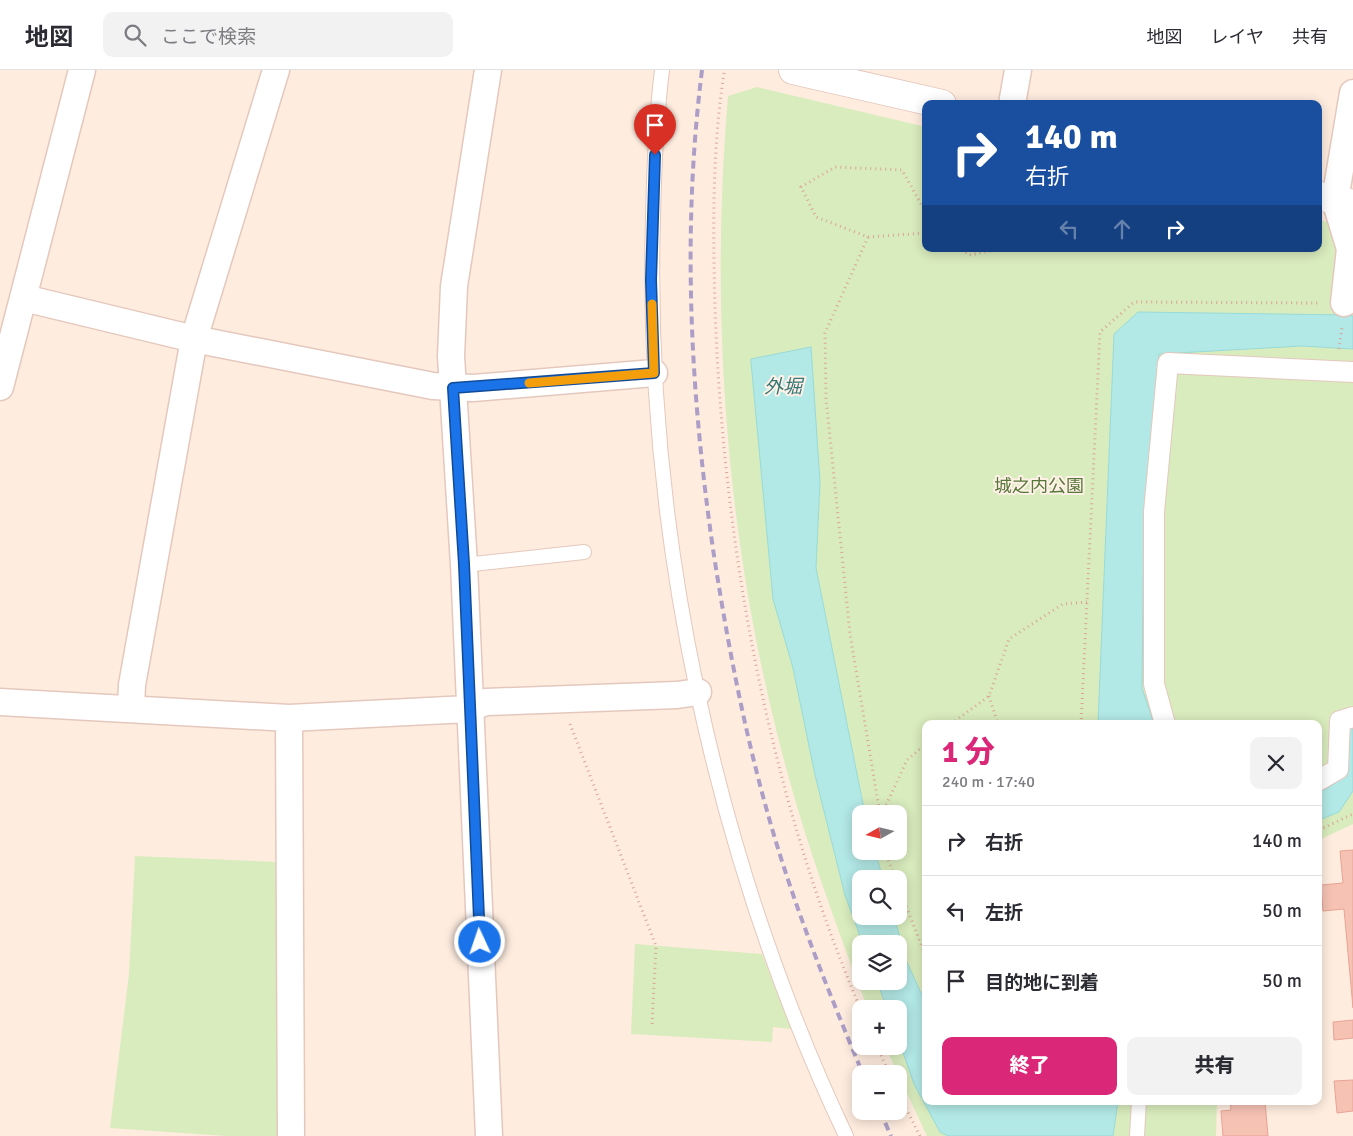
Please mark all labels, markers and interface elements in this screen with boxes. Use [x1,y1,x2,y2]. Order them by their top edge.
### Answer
search box [103,12,453,57]
icon: search [121,21,149,49]
text: 地図 [25,22,73,52]
text: ここで検索 [161,25,256,49]
text: 地図 [1147,26,1183,48]
text: レイヤ [1211,26,1264,48]
text: 共有 [1292,26,1328,48]
pin [634,104,676,155]
icon: arrive [641,111,669,139]
text: 140 m [1025,115,1118,158]
icon: right [942,120,1007,185]
text: 右折 [1025,163,1069,190]
icon: left [1055,215,1083,243]
icon: ahead [1108,215,1136,243]
icon: right [1161,215,1189,243]
water label: 外堀 [764,375,805,399]
park label: 城之内公園 [994,475,1084,497]
text: 1 分 [942,734,995,771]
button: close [1250,737,1302,789]
text: 240 m · 17:40 [942,772,1035,792]
north arrow [852,805,908,860]
map controls [852,805,907,1120]
icon: right [942,827,970,855]
text: 140 m [1252,829,1302,853]
text: 右折 [985,831,1023,855]
button: search [852,870,907,925]
icon: left [942,897,970,925]
text: 50 m [1262,899,1302,923]
text: 左折 [985,901,1023,925]
position arrow [453,915,505,967]
button: layers [852,935,907,990]
icon: arrive [942,967,970,995]
text: 50 m [1262,969,1302,993]
text: 目的地に到着 [985,971,1099,995]
button: + [852,1000,907,1055]
button: 終了 [942,1037,1117,1095]
button: 共有 [1127,1037,1302,1095]
button: − [852,1065,907,1120]

